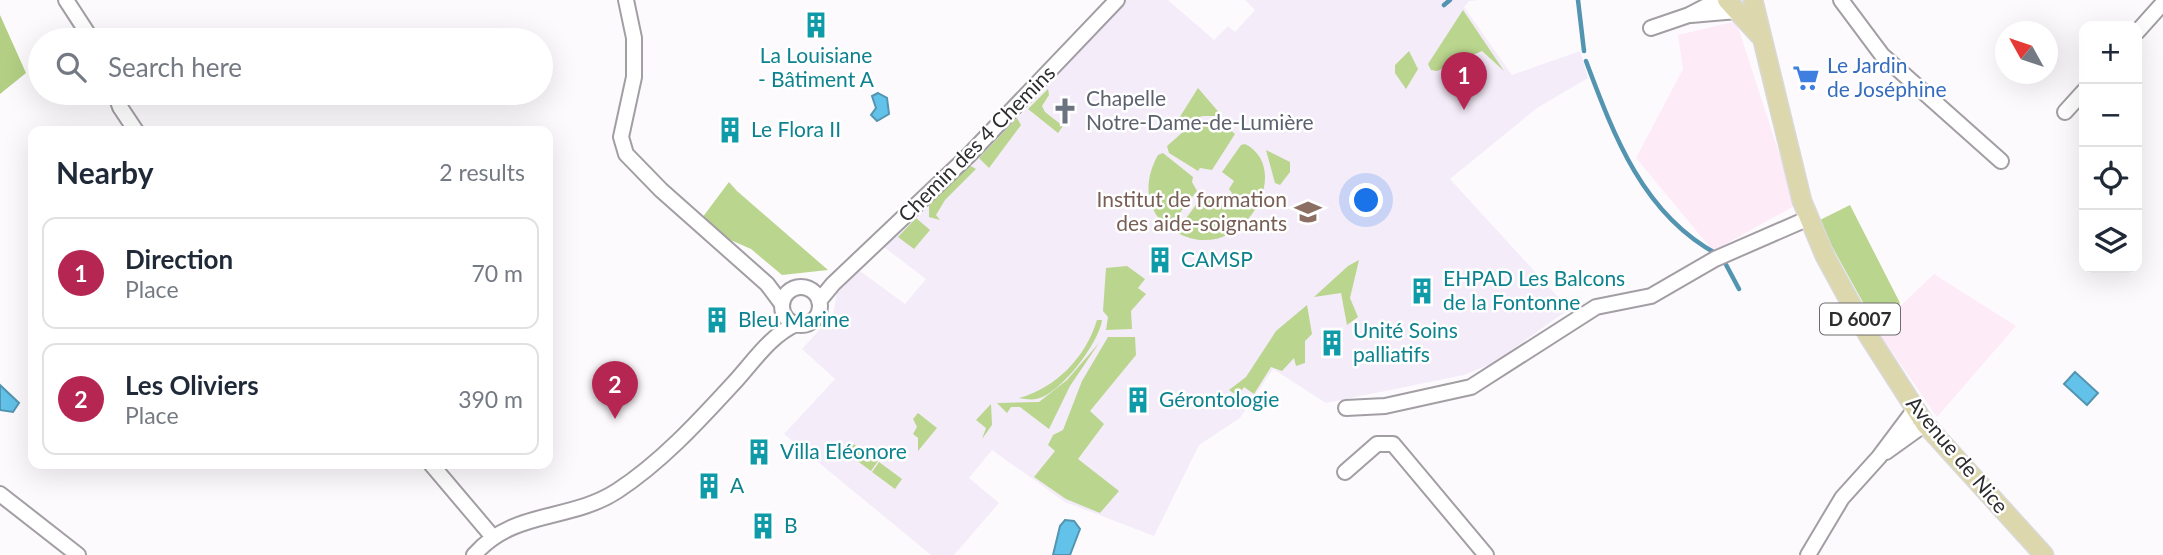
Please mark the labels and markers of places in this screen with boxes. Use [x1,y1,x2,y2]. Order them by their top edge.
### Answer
building icon: La Louisiane - Bâtiment A [801,10,831,40]
place label: La Louisiane - Bâtiment A [758,42,875,91]
pin: 1 [1441,52,1487,110]
place label: Le Jardin de Joséphine [1827,52,1947,101]
supermarket icon: Le Jardin de Joséphine [1791,63,1821,93]
place label: Chapelle Notre-Dame-de-Lumière [1086,85,1314,134]
church icon: Chapelle Notre-Dame-de-Lumière [1050,96,1080,126]
building icon: Le Flora II [715,115,745,145]
place label: Le Flora II [751,116,841,141]
place label: Institut de formation des aide-soignants [1096,186,1287,235]
school or university icon: Institut de formation des aide-soignants [1293,197,1323,227]
building icon: CAMSP [1145,245,1175,275]
place label: CAMSP [1181,246,1253,271]
place label: EHPAD Les Balcons de la Fontonne [1443,265,1625,314]
building icon: EHPAD Les Balcons de la Fontonne [1407,276,1437,306]
building icon: Bleu Marine [702,305,732,335]
place label: Bleu Marine [738,306,850,331]
place label: Unité Soins palliatifs [1353,317,1458,366]
building icon: Unité Soins palliatifs [1317,328,1347,358]
pin: 2 [592,361,638,419]
building icon: Gérontologie [1123,385,1153,415]
place label: Gérontologie [1159,386,1279,411]
building icon: Villa Eléonore [744,437,774,467]
place label: Villa Eléonore [780,438,907,463]
building icon: A [694,471,724,501]
place label: A [730,472,745,497]
building icon: B [748,511,778,541]
place label: B [784,512,798,537]

